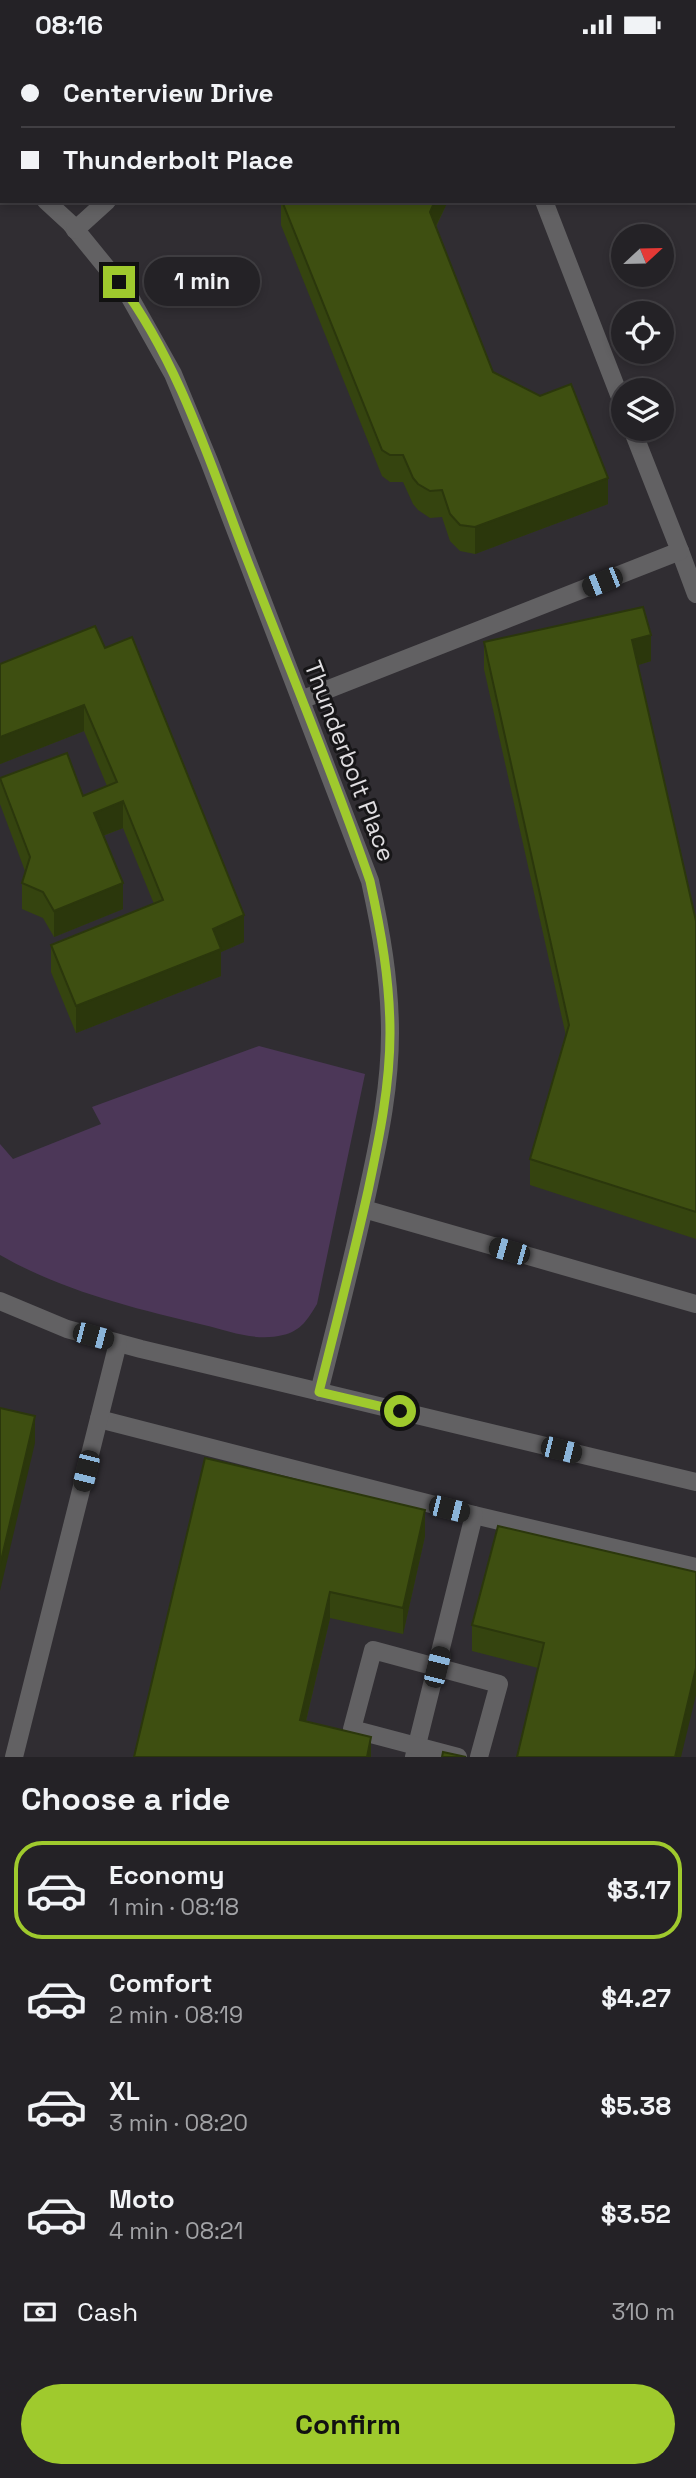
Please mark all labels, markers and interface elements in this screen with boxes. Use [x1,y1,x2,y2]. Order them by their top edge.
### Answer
text: 08:16 [35,8,103,42]
text: Centerview Drive [63,76,274,110]
text: Thunderbolt Place [63,143,294,177]
north arrow [611,224,674,287]
map controls [611,224,674,441]
callout: 1 min [144,257,259,307]
route end [103,266,135,298]
text: 1 min [174,266,230,296]
button: locate [611,301,674,364]
button: layers [611,378,674,441]
car [579,564,626,600]
street label: Thunderbolt Place [297,656,403,866]
car [486,1235,533,1267]
car [70,1320,117,1352]
route start [384,1395,416,1427]
car [539,1435,584,1465]
car [71,1448,102,1494]
car [427,1494,472,1524]
car [422,1644,453,1690]
text: Choose a ride [21,1779,231,1819]
text: Economy [109,1858,225,1892]
icon: car [25,1859,88,1922]
text: $3.17 [607,1873,671,1907]
text: 1 min · 08:18 [109,1892,239,1922]
text: Comfort [109,1966,212,2000]
icon: car [25,1967,88,2030]
text: $4.27 [601,1981,671,2015]
text: 2 min · 08:19 [109,2000,243,2030]
text: XL [109,2074,140,2108]
icon: car [25,2075,88,2138]
text: $5.38 [600,2089,671,2123]
text: 3 min · 08:20 [109,2108,248,2138]
text: Moto [109,2182,175,2216]
icon: car [25,2183,88,2246]
text: $3.52 [601,2197,671,2231]
text: 4 min · 08:21 [109,2216,243,2246]
icon: cash [21,2293,59,2331]
text: Cash [77,2295,138,2329]
text: 310 m [611,2297,675,2327]
button: Confirm [21,2384,675,2464]

